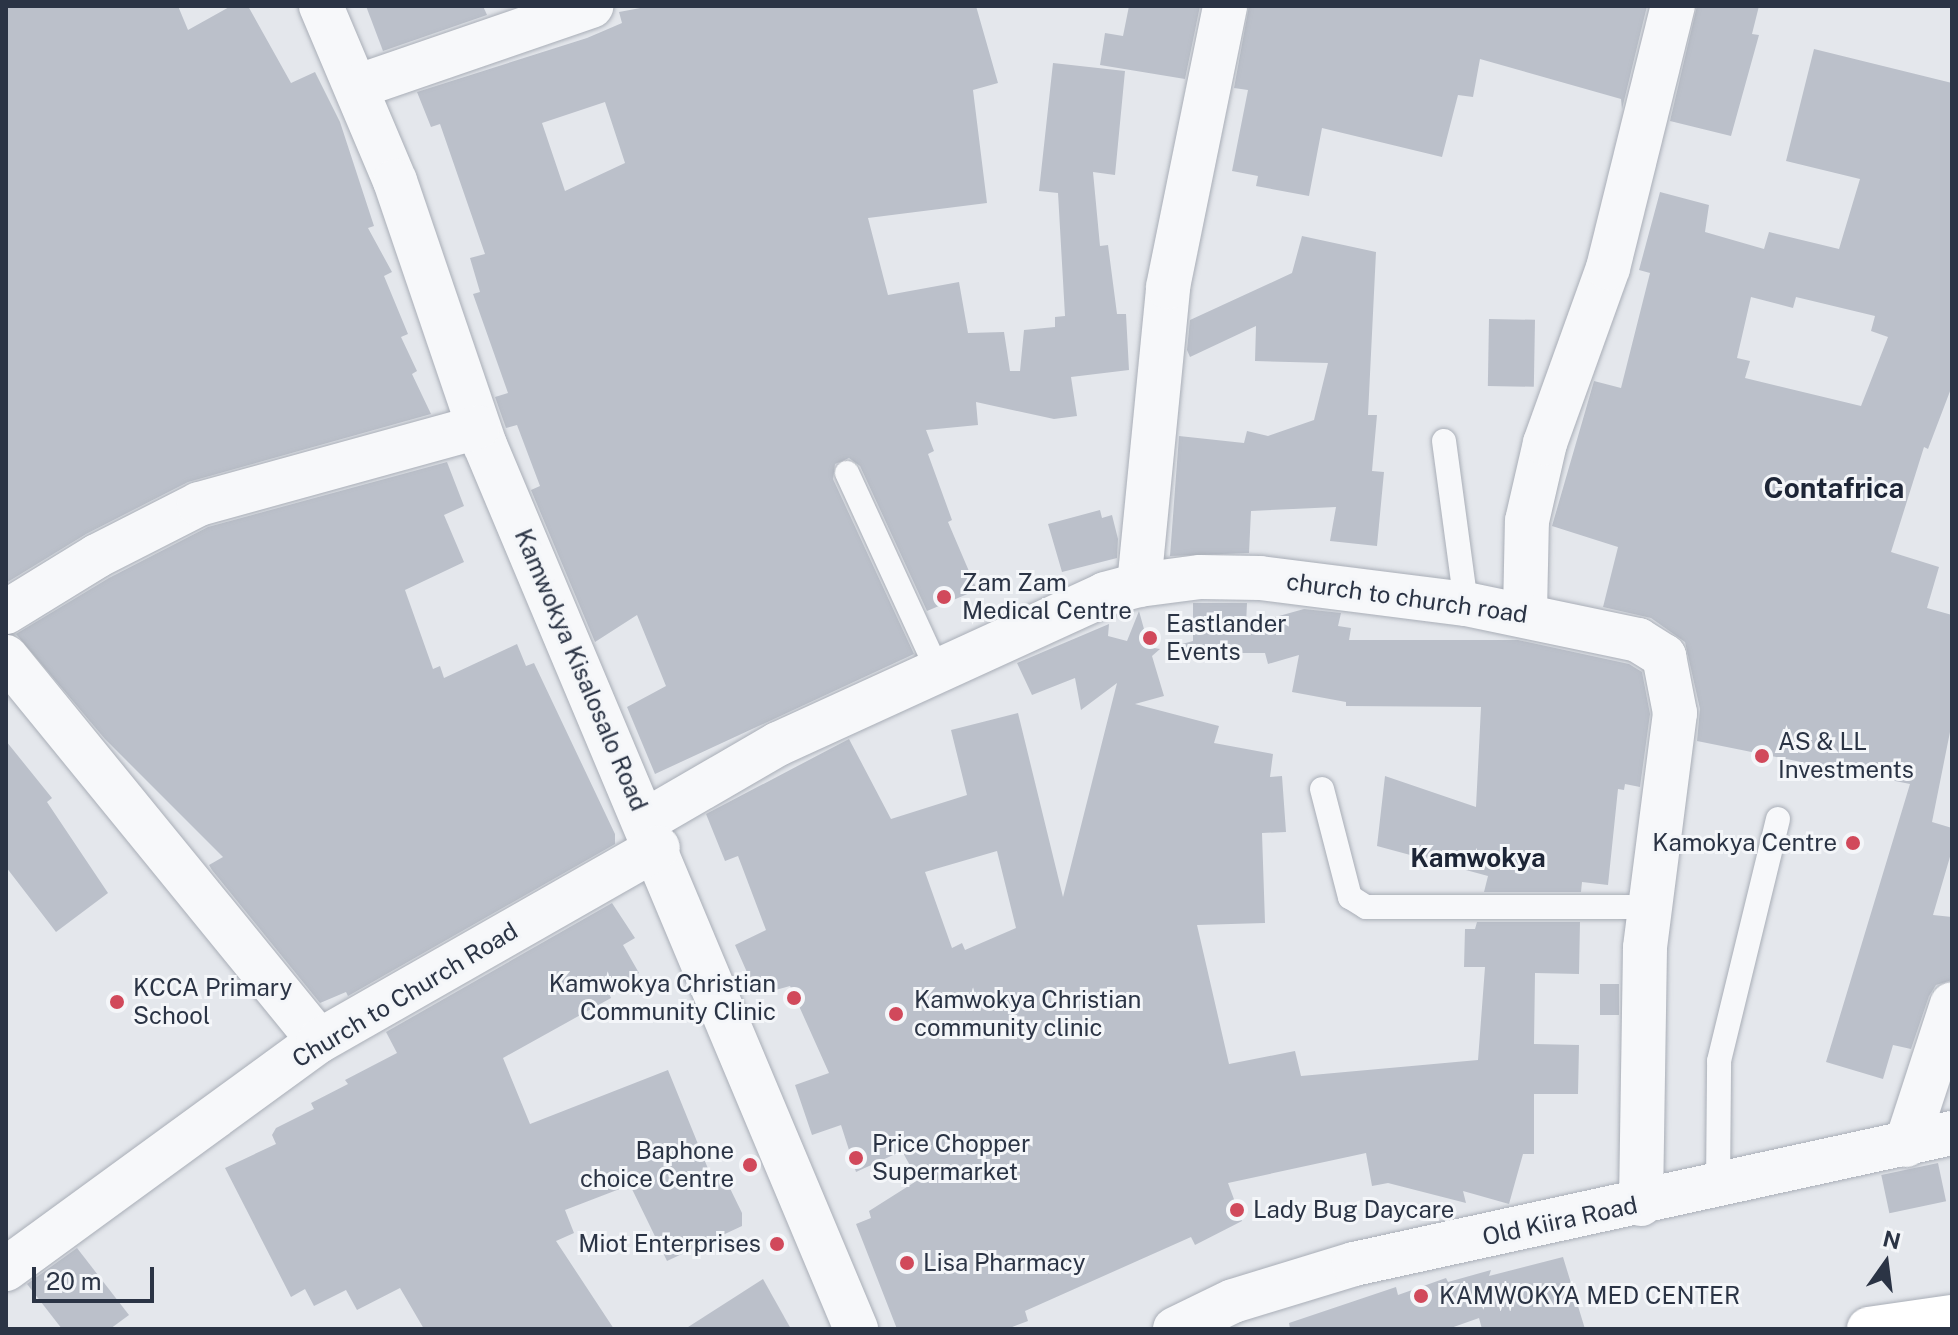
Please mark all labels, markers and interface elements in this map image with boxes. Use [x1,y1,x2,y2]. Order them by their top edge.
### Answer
district label: Contafrica [1764,471,1904,505]
street label: Kamwokya Kisalosalo Road [508,525,654,815]
street label: church to church road [1284,567,1530,629]
place label: Zam Zam Medical Centre [962,569,1132,625]
marker: Zam Zam Medical Centre [933,586,955,608]
place label: Eastlander Events [1166,610,1287,666]
marker: Eastlander Events [1141,629,1159,647]
place label: AS & LL Investments [1778,728,1914,784]
marker: AS & LL Investments [1753,747,1771,765]
place label: Kamokya Centre [1652,829,1837,857]
marker: Kamokya Centre [1844,834,1862,852]
district label: Kamwokya [1410,842,1546,874]
street label: Church to Church Road [287,916,523,1074]
place label: Kamwokya Christian Community Clinic [549,970,776,1026]
place label: KCCA Primary School [133,974,292,1030]
place label: Kamwokya Christian community clinic [914,986,1141,1042]
marker: Kamwokya Christian Community Clinic [783,987,805,1009]
marker: KCCA Primary School [108,993,126,1011]
marker: Kamwokya Christian community clinic [885,1003,907,1025]
place label: Price Chopper Supermarket [872,1130,1030,1186]
place label: Baphone choice Centre [580,1137,734,1193]
marker: Price Chopper Supermarket [847,1149,865,1167]
marker: Baphone choice Centre [741,1156,759,1174]
street label: Old Kiira Road [1480,1191,1640,1251]
place label: Lady Bug Daycare [1253,1196,1455,1224]
marker: Lady Bug Daycare [1228,1201,1246,1219]
north arrow [1846,1223,1926,1303]
text: N [1880,1225,1903,1254]
place label: Miot Enterprises [578,1230,761,1258]
marker: Miot Enterprises [768,1235,786,1253]
place label: Lisa Pharmacy [923,1249,1086,1277]
scale bar [36,1251,158,1301]
marker: Lisa Pharmacy [898,1254,916,1272]
text: 20 m [46,1267,102,1295]
place label: KAMWOKYA MED CENTER [1439,1282,1740,1310]
marker: KAMWOKYA MED CENTER [1410,1285,1432,1307]

